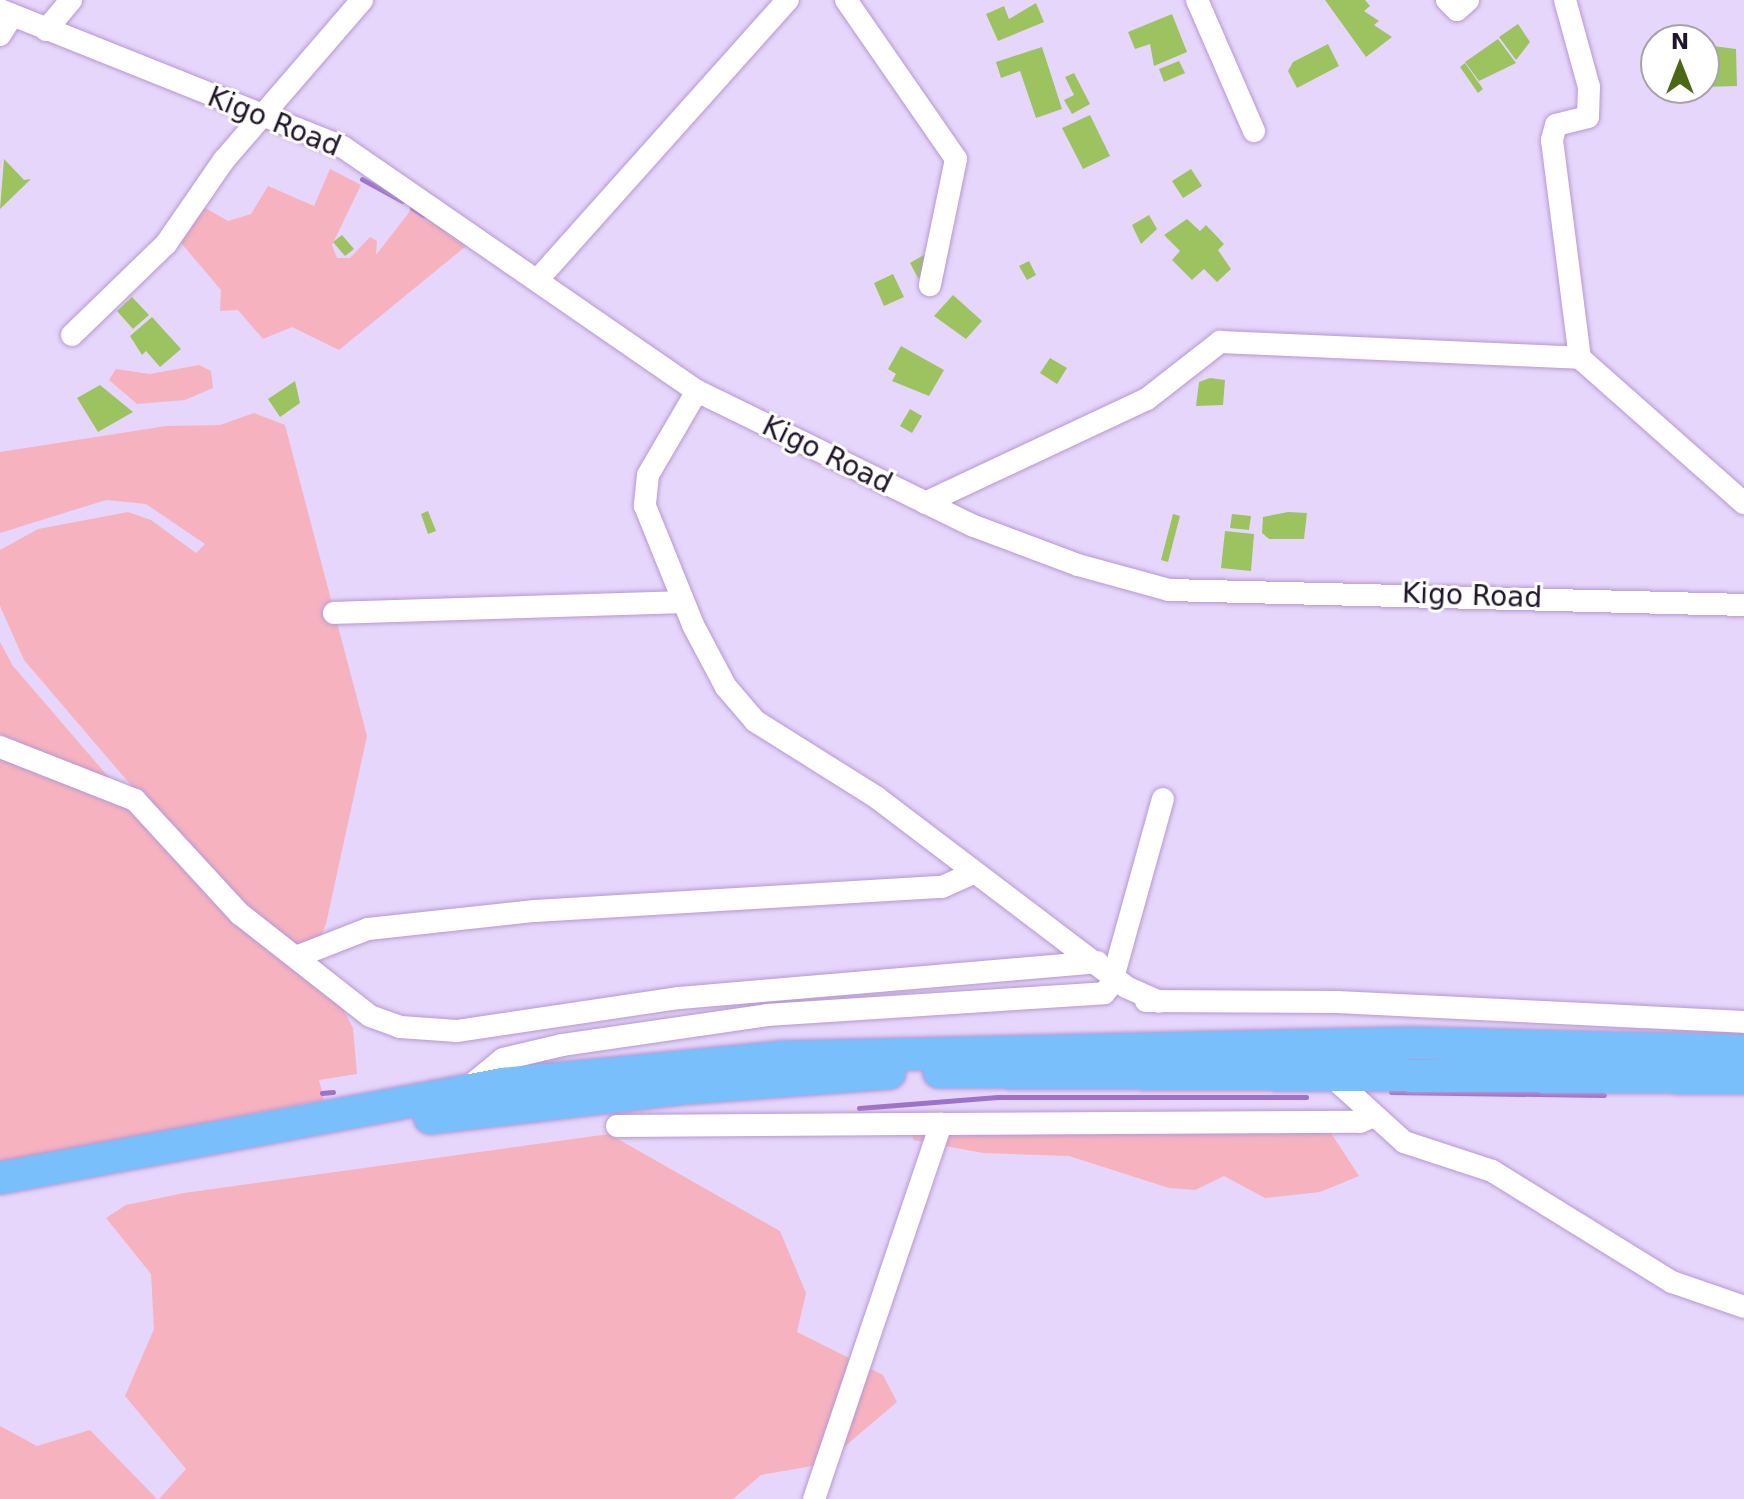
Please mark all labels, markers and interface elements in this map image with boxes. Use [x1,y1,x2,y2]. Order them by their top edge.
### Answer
north arrow [1640,24,1720,104]
text: N [1671,29,1689,54]
street label: Kigo Road [203,80,345,164]
street label: Kigo Road [757,409,897,501]
street label: Kigo Road [1401,577,1543,615]

